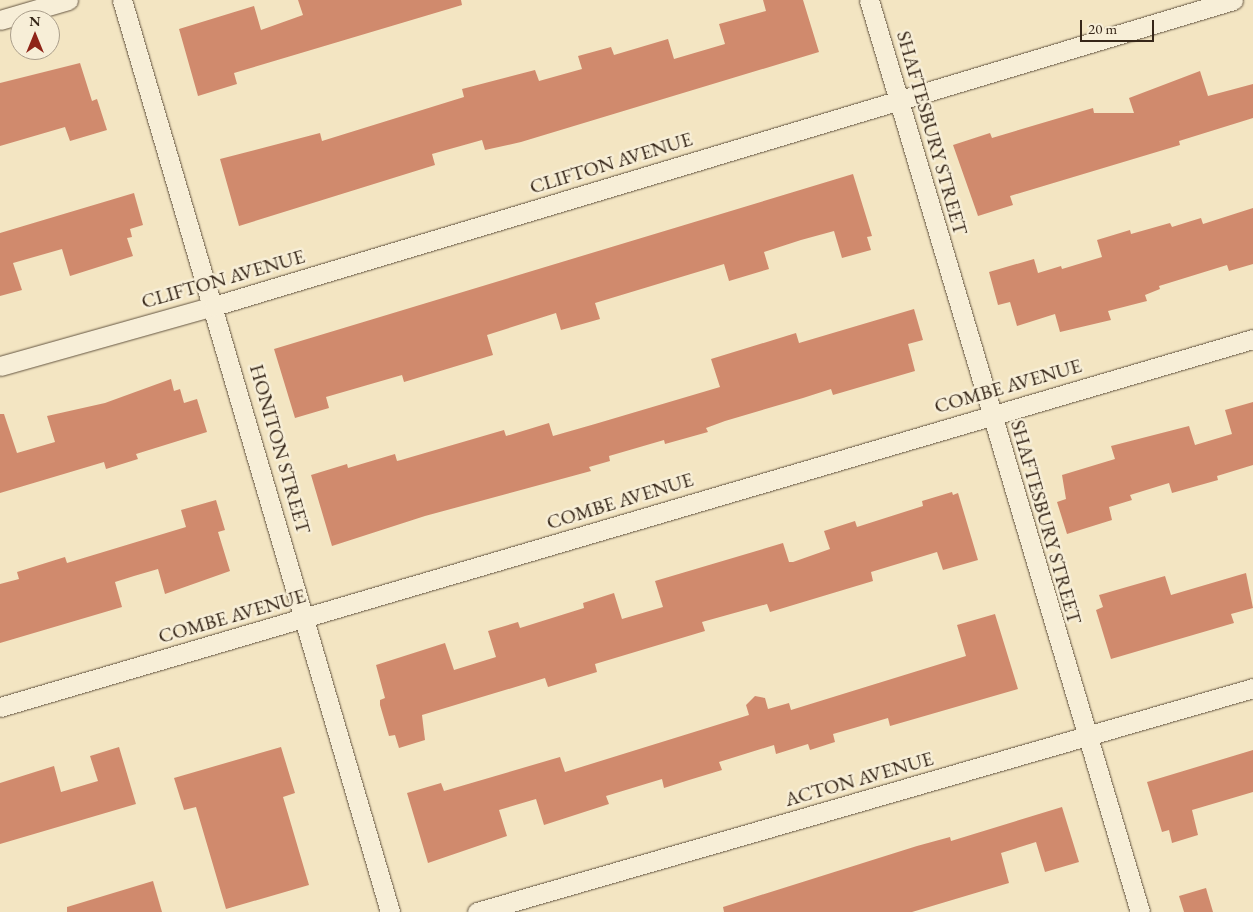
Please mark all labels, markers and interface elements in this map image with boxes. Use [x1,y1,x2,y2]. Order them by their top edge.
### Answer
north arrow [10,10,60,60]
scale bar [1083,10,1157,42]
text: N [29,12,41,30]
text: 20 m [1088,19,1117,38]
street label: SHAFTESBURY STREET [891,28,973,238]
street label: CLIFTON AVENUE [527,127,695,199]
street label: CLIFTON AVENUE [139,244,307,314]
street label: COMBE AVENUE [932,353,1084,419]
street label: HONITON STREET [244,362,316,536]
street label: SHAFTESBURY STREET [1005,417,1087,627]
street label: COMBE AVENUE [544,467,696,535]
street label: COMBE AVENUE [156,583,308,649]
street label: ACTON AVENUE [782,746,936,812]

